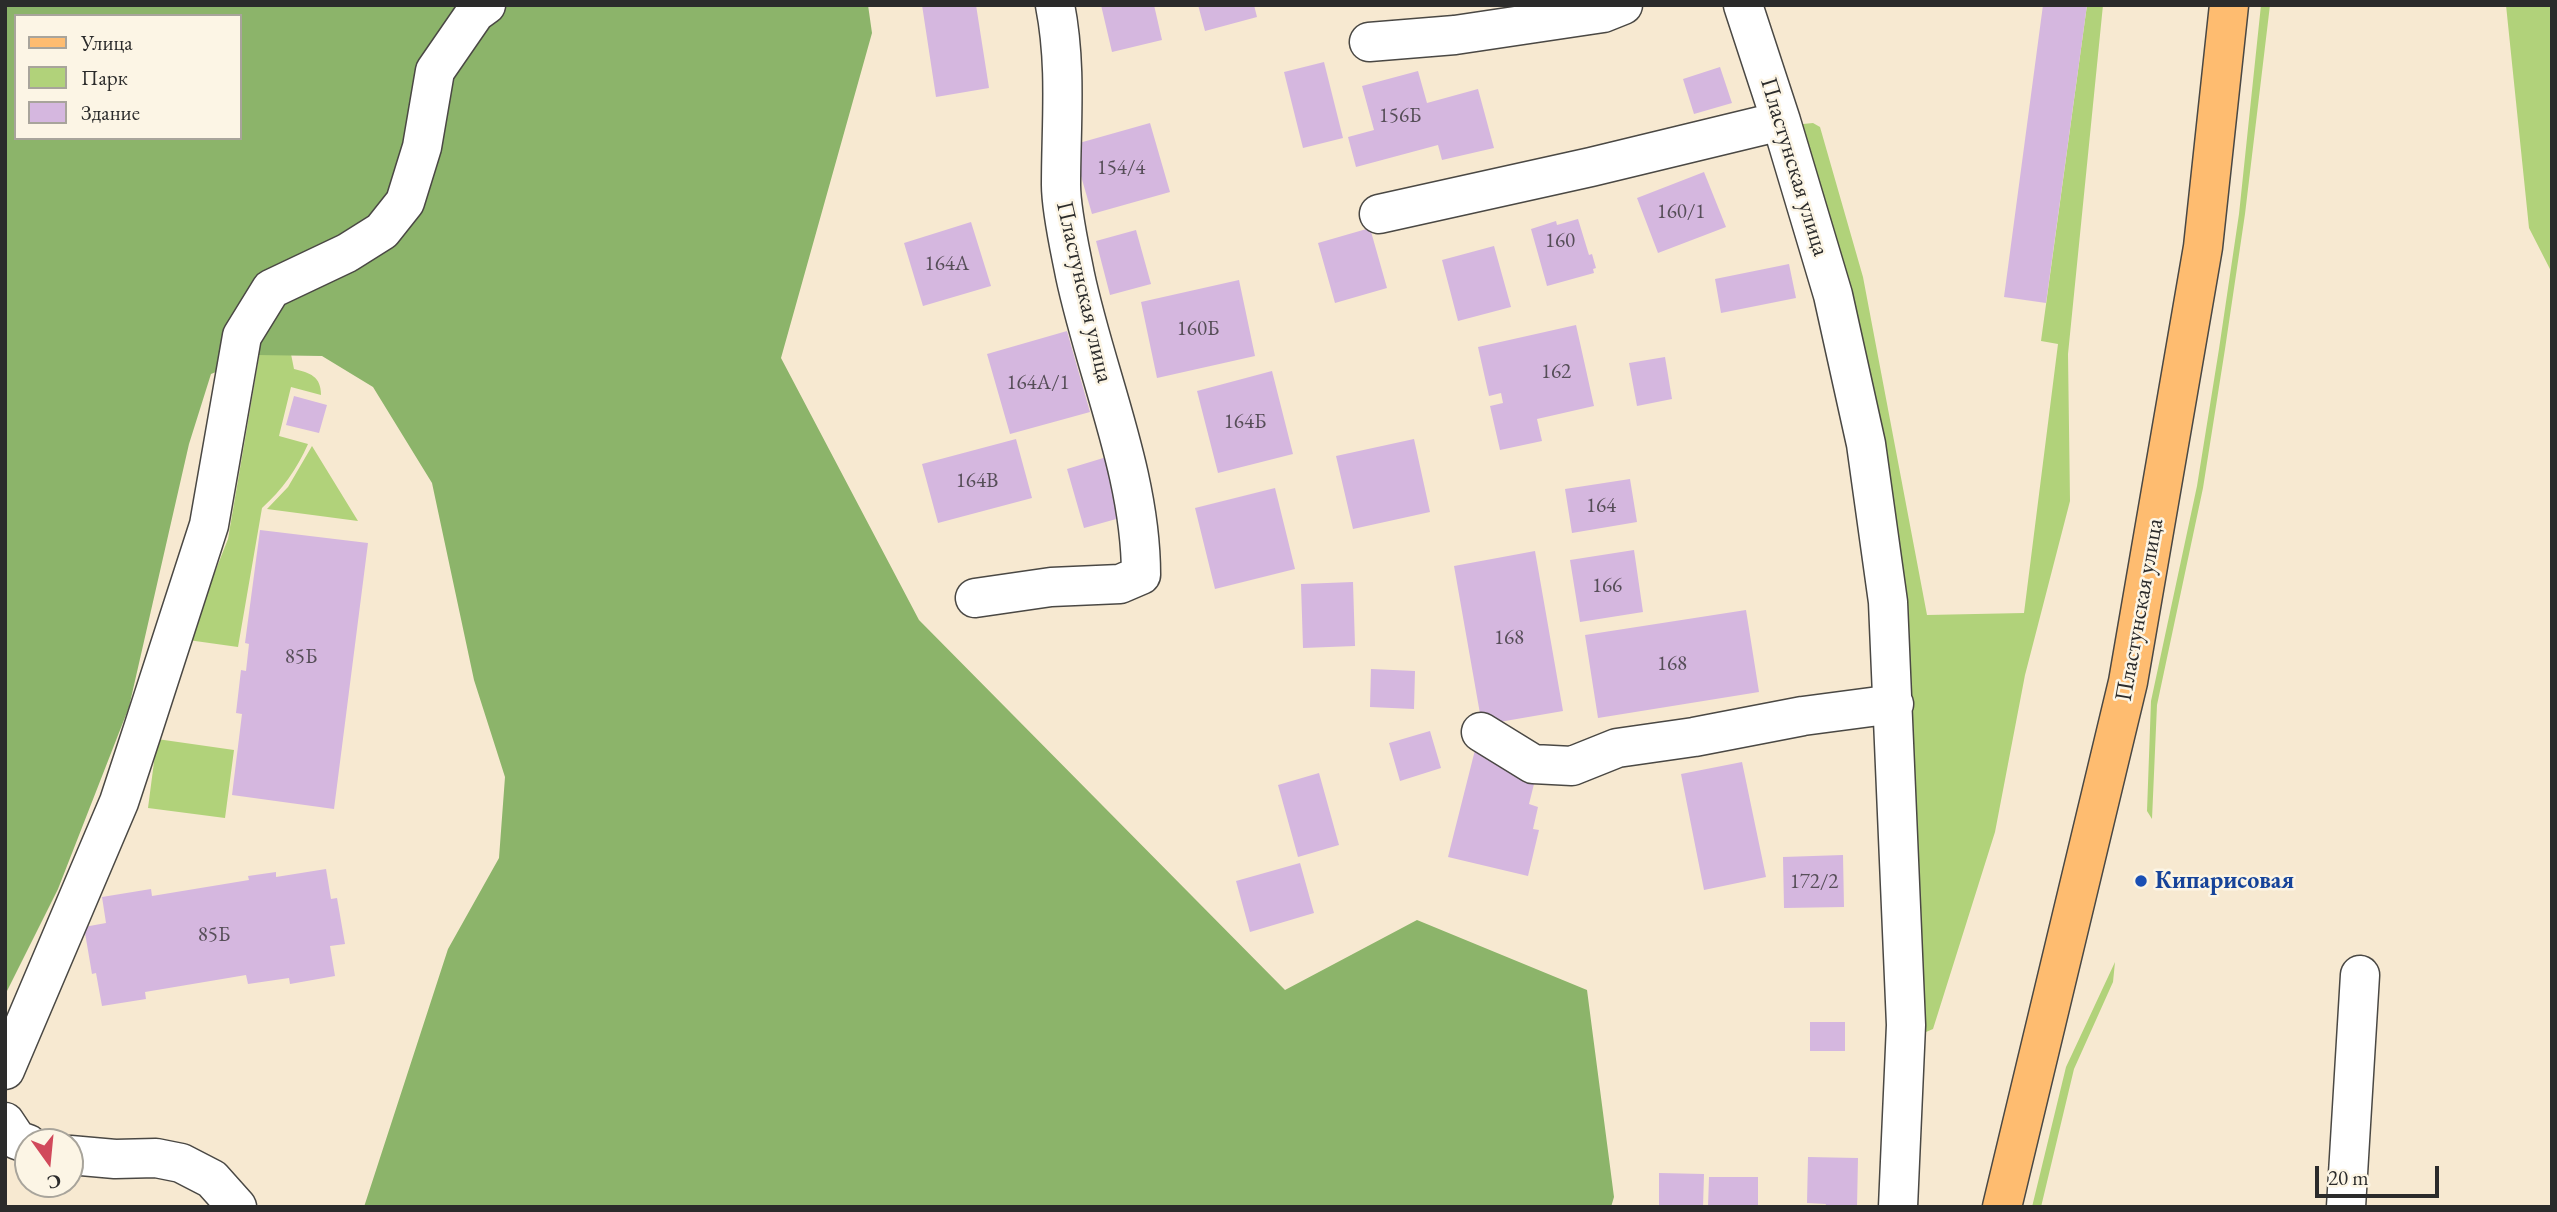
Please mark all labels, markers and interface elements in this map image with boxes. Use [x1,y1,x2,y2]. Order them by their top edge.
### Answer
legend [14,14,242,140]
text: Улица [81,29,133,56]
text: Парк [81,64,128,91]
street label: Пластунская улица [1753,74,1835,260]
text: Здание [81,99,140,126]
house number: 156Б [1379,103,1421,129]
house number: 154/4 [1097,155,1145,181]
street label: Пластунская улица [1049,198,1119,386]
house number: 160/1 [1657,199,1705,225]
house number: 160 [1545,228,1575,254]
house number: 164А [925,251,969,277]
house number: 160Б [1177,316,1219,342]
house number: 162 [1541,359,1571,385]
house number: 164А/1 [1006,370,1070,396]
house number: 164Б [1224,409,1266,435]
house number: 164В [956,468,998,494]
house number: 164 [1586,493,1616,519]
street label: Пластунская улица [2110,516,2170,704]
house number: 166 [1592,573,1622,599]
house number: 168 [1494,625,1524,651]
house number: 85Б [285,644,317,670]
house number: 168 [1657,651,1687,677]
place label: Кипарисовая [2155,867,2294,895]
house number: 172/2 [1790,869,1838,895]
marker: Кипарисовая [2133,873,2149,889]
house number: 85Б [198,922,230,948]
north arrow [14,1128,84,1198]
scale bar [2319,1152,2443,1196]
text: 20 m [2328,1164,2369,1191]
text: С [44,1168,64,1196]

